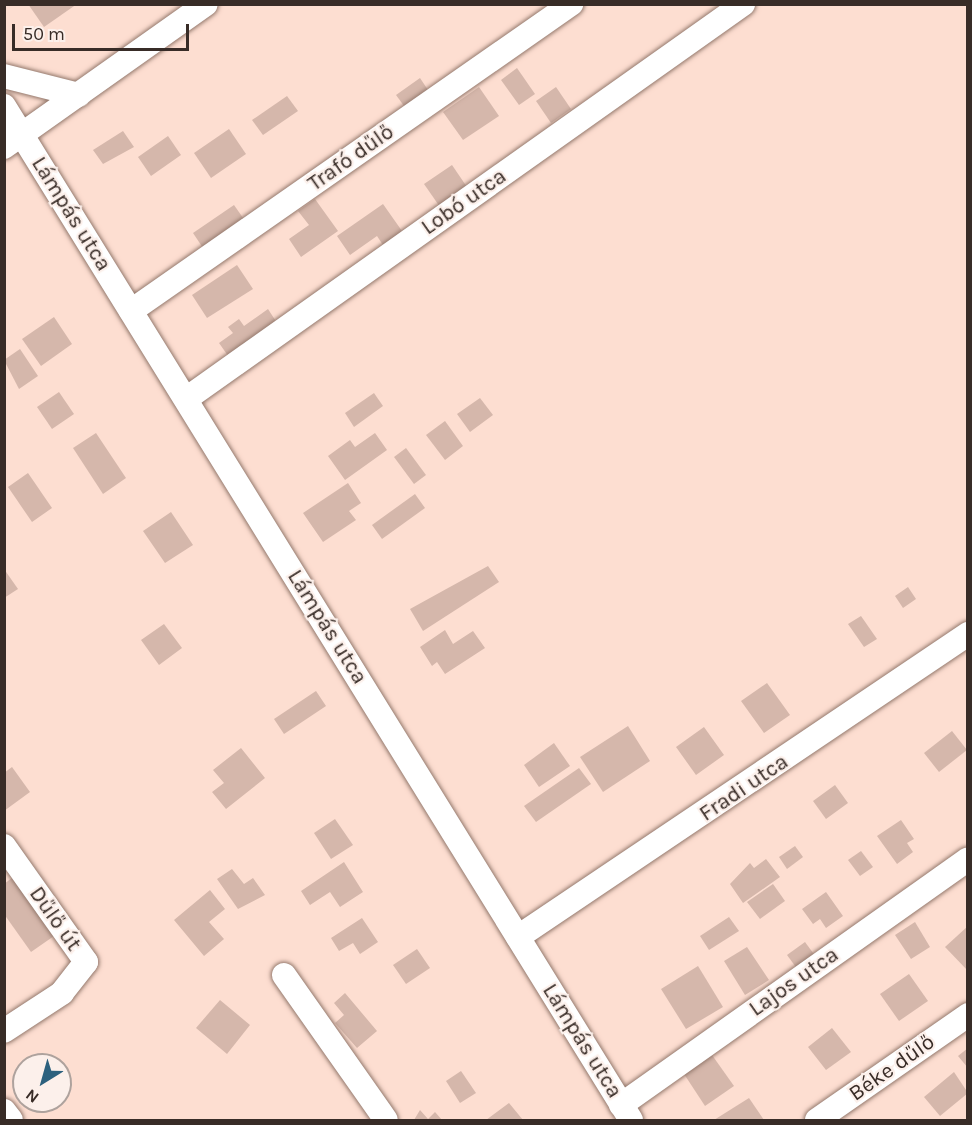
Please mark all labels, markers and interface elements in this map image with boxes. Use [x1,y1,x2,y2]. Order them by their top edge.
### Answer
scale bar [15,12,192,50]
text: 50 m [23,23,65,45]
street label: Trafó dűlő [303,119,399,197]
street label: Lámpás utca [25,152,117,276]
street label: Lobó utca [416,163,512,241]
street label: Lámpás utca [281,565,373,689]
street label: Fradi utca [695,749,793,827]
street label: Dűlő út [23,882,87,956]
street label: Lajos utca [744,942,844,1022]
street label: Lámpás utca [536,979,628,1103]
street label: Béke dűlő [844,1029,940,1107]
north arrow [12,1053,72,1113]
text: N [22,1085,42,1107]

